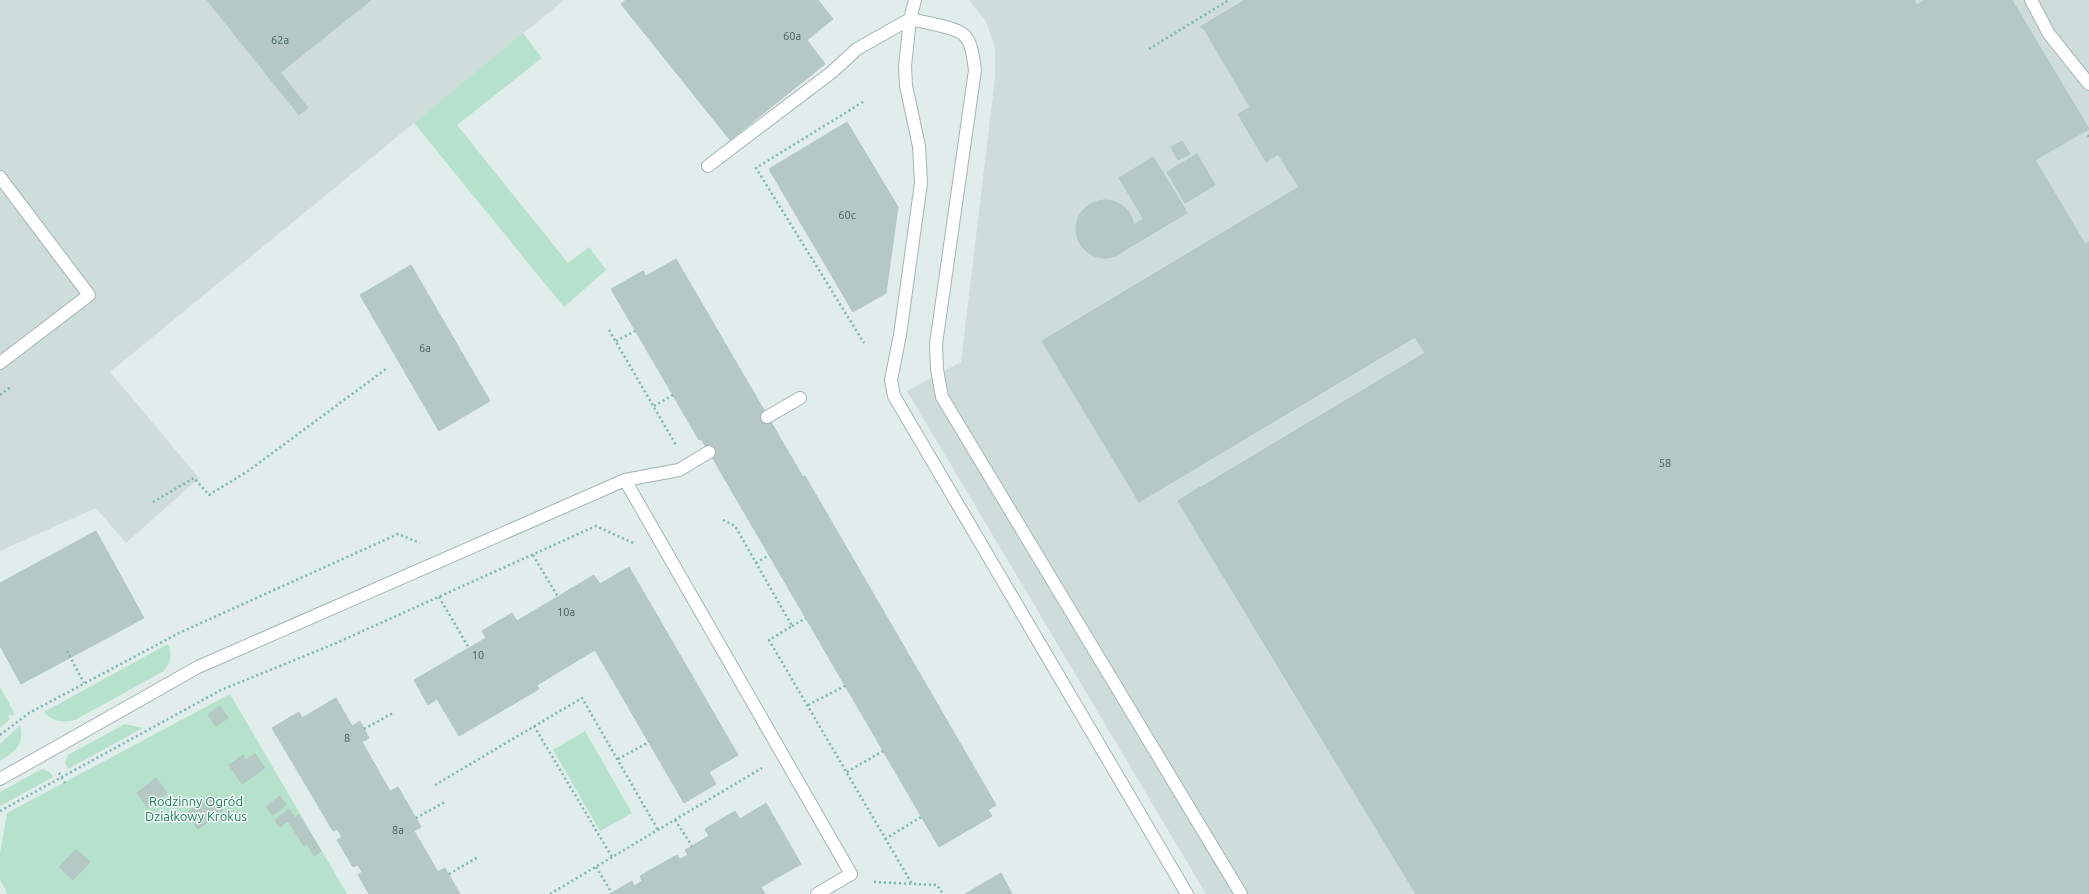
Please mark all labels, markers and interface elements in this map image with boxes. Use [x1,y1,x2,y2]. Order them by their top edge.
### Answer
house number: 60a [783,30,801,42]
house number: 62a [271,34,289,46]
house number: 60c [838,209,856,221]
house number: 6a [419,342,431,354]
house number: 58 [1659,457,1671,469]
house number: 10a [557,606,575,618]
house number: 10 [472,649,484,661]
house number: 8 [344,732,350,744]
park label: Rodzinny Ogród Działkowy Krokus [145,794,247,823]
house number: 8a [392,824,404,836]

